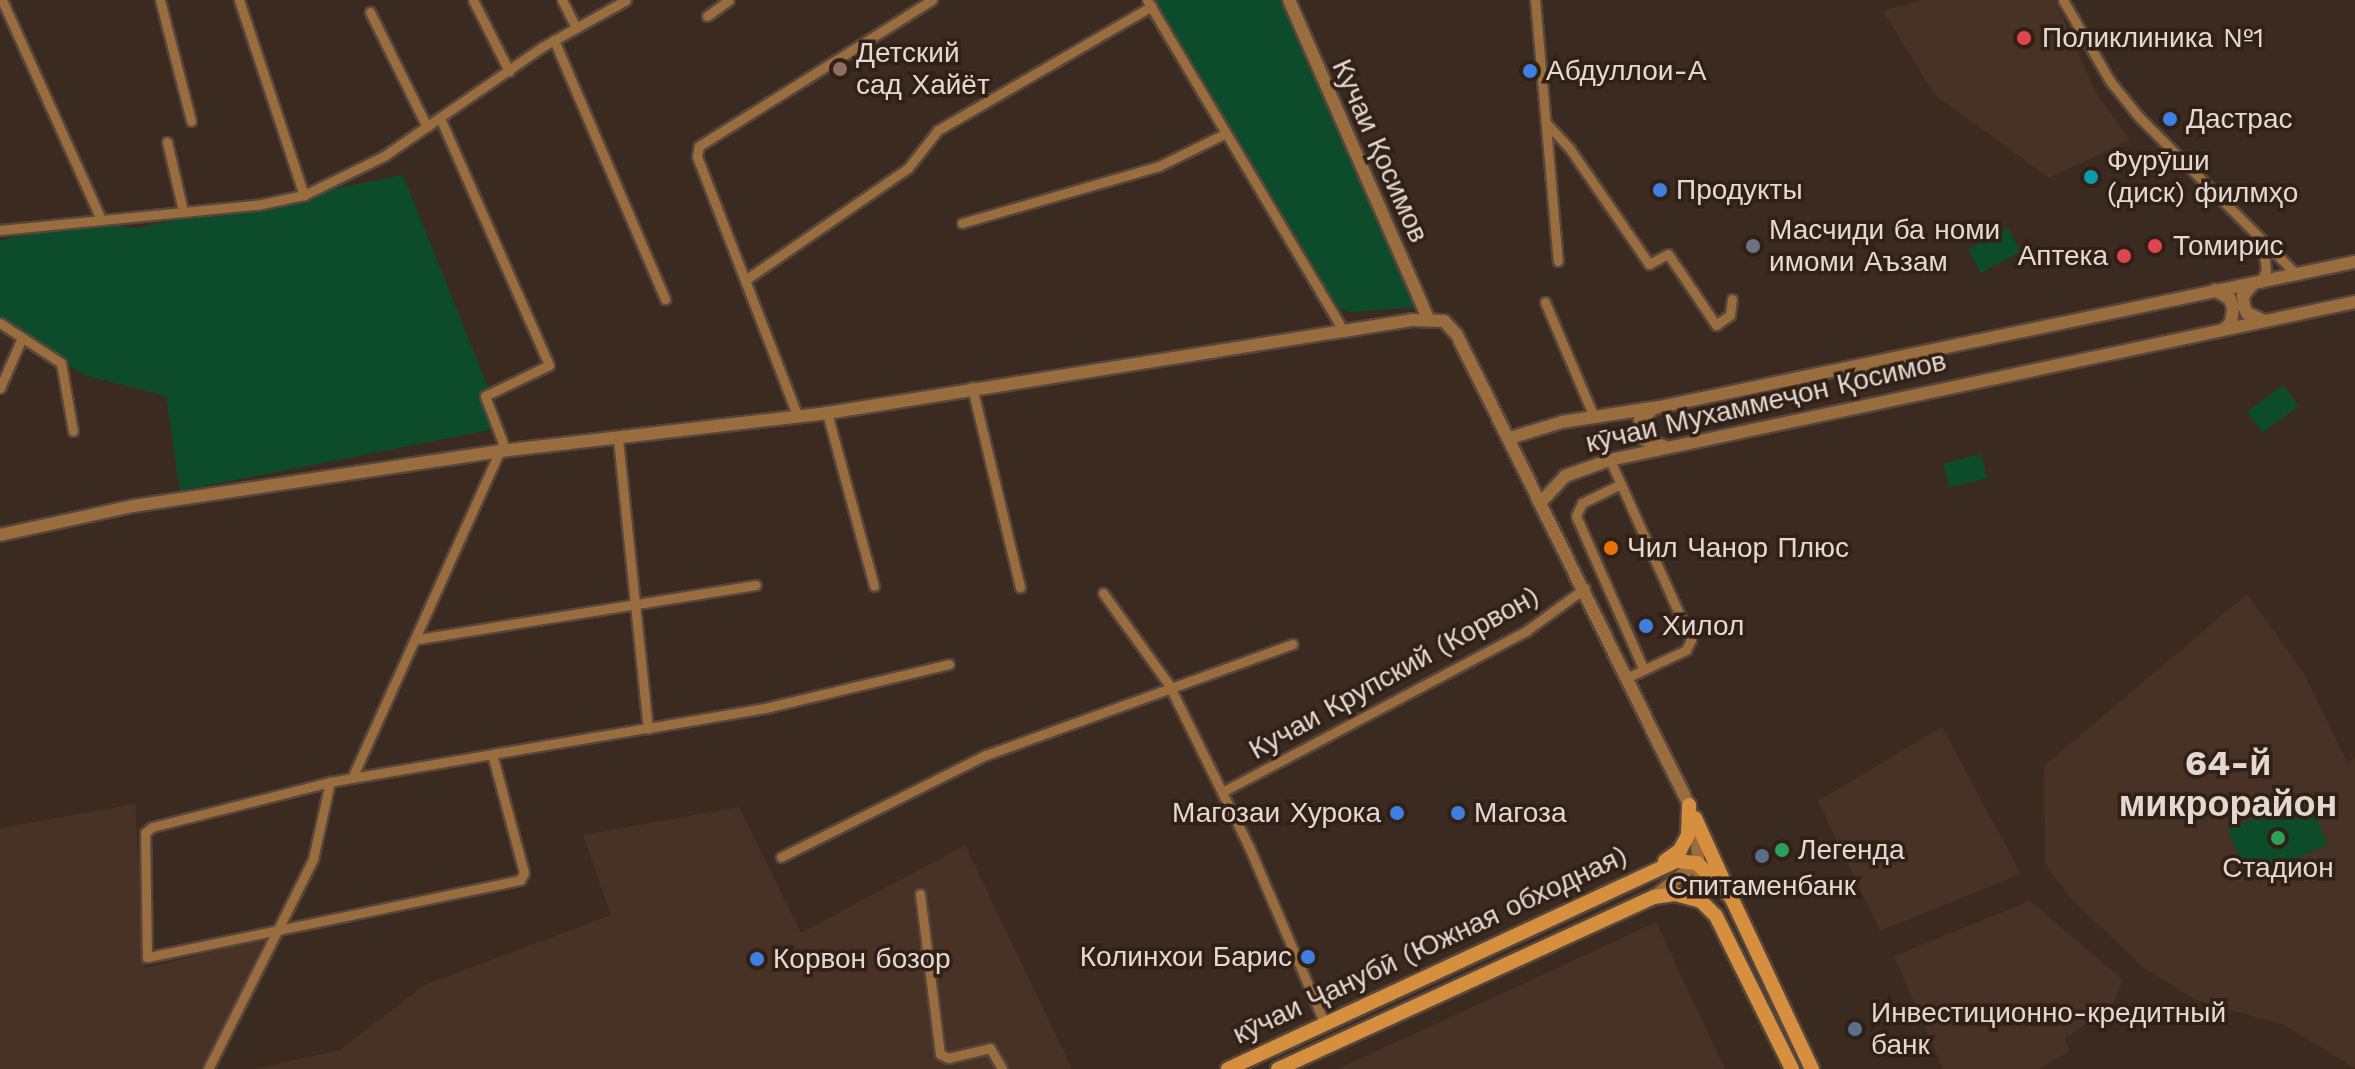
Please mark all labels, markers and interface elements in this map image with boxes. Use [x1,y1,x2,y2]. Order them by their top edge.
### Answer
place label: Поликлиника №1 [2042,21,2264,55]
marker: Поликлиника №1 [2013,27,2035,49]
place label: Детский сад Хайёт [856,36,990,102]
street label: Кучаи Қосимов [1325,54,1435,248]
place label: Абдуллои-А [1546,54,1706,88]
marker: Детский сад Хайёт [831,60,849,78]
marker: Абдуллои-А [1521,62,1539,80]
place label: Дастрас [2186,102,2293,136]
marker: Дастрас [2161,110,2179,128]
place label: Фурӯши (диск) филмҳо [2107,144,2298,210]
marker: Фурӯши (диск) филмҳо [2082,168,2100,186]
place label: Продукты [1676,173,1803,207]
marker: Продукты [1651,181,1669,199]
place label: Масчиди ба номи имоми Аъзам [1769,213,2000,279]
place label: Томирис [2173,229,2284,263]
marker: Томирис [2144,235,2166,257]
marker: Масчиди ба номи имоми Аъзам [1744,237,1762,255]
place label: Аптека [2018,239,2108,273]
marker: Аптека [2115,247,2133,265]
street label: кӯчаи Мухаммеҷон Қосимов [1582,344,1950,460]
place label: Чил Чанор Плюс [1627,531,1849,565]
marker: Чил Чанор Плюс [1602,539,1620,557]
street label: Кучаи Крупский (Корвон) [1243,579,1545,767]
place label: Хилол [1662,609,1744,643]
marker: Хилол [1637,617,1655,635]
district label: 64-й микрорайон [2119,741,2337,826]
place label: Магозаи Хурока [1172,796,1381,830]
place label: Магоза [1474,796,1566,830]
marker: Магозаи Хурока [1388,804,1406,822]
marker: Магоза [1449,804,1467,822]
marker: Стадион [2269,829,2287,847]
place label: Легенда [1798,833,1904,867]
street label: кӯчаи Ҷанубӣ (Южная обходная) [1228,839,1632,1051]
marker: Легенда [1773,841,1791,859]
marker: Спитаменбанк [1753,847,1771,865]
place label: Стадион [2222,851,2334,885]
place label: Спитаменбанк [1668,869,1856,903]
place label: Колинхои Барис [1080,940,1292,974]
place label: Корвон бозор [773,942,951,976]
marker: Колинхои Барис [1299,948,1317,966]
marker: Корвон бозор [748,950,766,968]
place label: Инвестиционно-кредитный банк [1871,996,2226,1062]
marker: Инвестиционно-кредитный банк [1846,1020,1864,1038]

